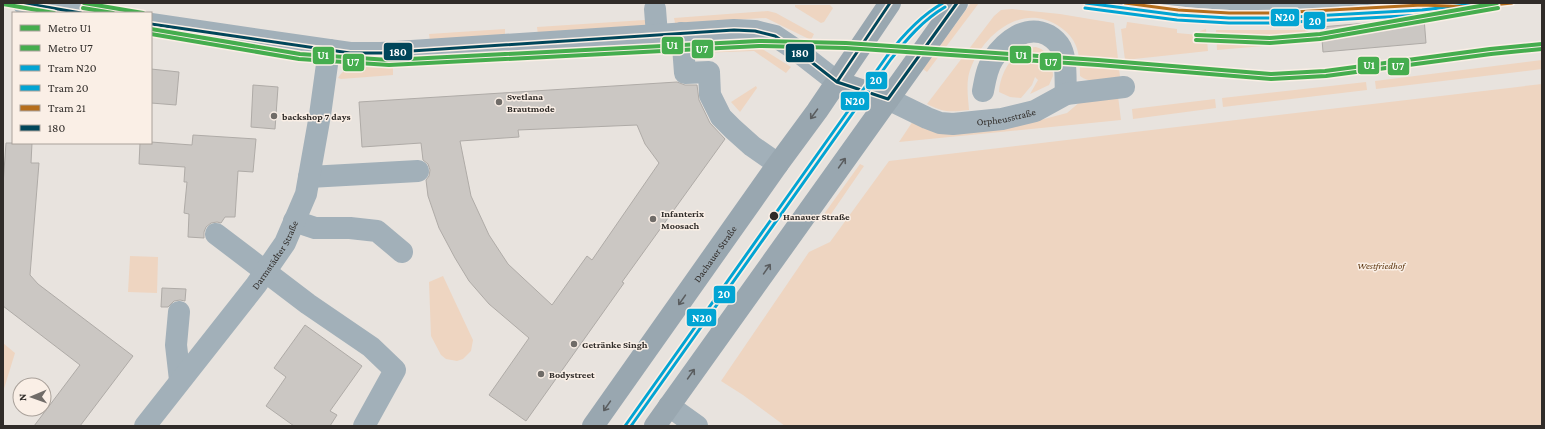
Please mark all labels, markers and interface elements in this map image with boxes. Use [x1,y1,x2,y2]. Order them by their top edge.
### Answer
line badge: N20 [1270,8,1300,27]
text: N20 [1275,11,1295,23]
line badge: 20 [1303,11,1326,30]
legend [12,12,152,144]
text: 20 [1309,15,1321,27]
text: Metro U1 [48,21,91,35]
line badge: U1 [661,36,684,55]
text: U1 [666,39,678,51]
line badge: U7 [691,39,714,59]
text: Metro U7 [48,41,93,55]
line badge: 180 [383,42,413,61]
text: U7 [696,43,708,55]
line badge: 180 [785,43,815,63]
line badge: U1 [1009,45,1032,64]
line badge: U1 [312,46,335,65]
text: 180 [389,46,407,58]
text: 180 [791,47,809,59]
text: U1 [317,49,329,61]
text: U1 [1015,49,1027,61]
line badge: U7 [1039,52,1062,71]
line badge: U7 [342,53,365,72]
text: U7 [347,56,359,68]
text: U7 [1045,56,1057,68]
line badge: U1 [1357,56,1380,75]
line badge: U7 [1387,57,1410,76]
text: U1 [1363,59,1375,71]
text: U7 [1392,60,1404,72]
text: Tram N20 [48,61,97,75]
line badge: 20 [865,71,888,90]
text: 20 [870,74,882,86]
text: Tram 20 [48,81,89,95]
place label: Svetlana Brautmode [507,91,555,114]
line badge: N20 [840,91,870,111]
text: N20 [845,95,865,107]
marker: Svetlana Brautmode [494,97,504,107]
text: Tram 21 [48,101,86,115]
street label: Orpheusstraße [976,106,1037,128]
one-way arrow [810,108,818,119]
marker: backshop 7 days [269,111,279,121]
place label: backshop 7 days [281,111,351,122]
text: 180 [48,121,65,135]
one-way arrow [838,157,846,168]
place label: Infanterix Moosach [661,208,705,231]
marker: Hanauer Straße [768,210,780,222]
place label: Hanauer Straße [783,211,850,222]
marker: Infanterix Moosach [648,214,658,224]
street label: Darmstädter Straße [250,218,300,292]
street label: Dachauer Straße [691,223,739,284]
park label: Westfriedhof [1357,260,1406,271]
one-way arrow [763,263,771,274]
line badge: 20 [713,285,736,304]
text: 20 [718,288,730,300]
one-way arrow [678,294,686,305]
line badge: N20 [686,308,717,327]
text: N20 [692,312,712,324]
marker: Getränke Singh [569,339,579,349]
place label: Getränke Singh [582,339,648,350]
marker: Bodystreet [536,369,546,379]
place label: Bodystreet [549,369,595,380]
one-way arrow [687,369,696,380]
north arrow [12,377,52,417]
text: N [16,393,28,401]
one-way arrow [603,400,611,411]

